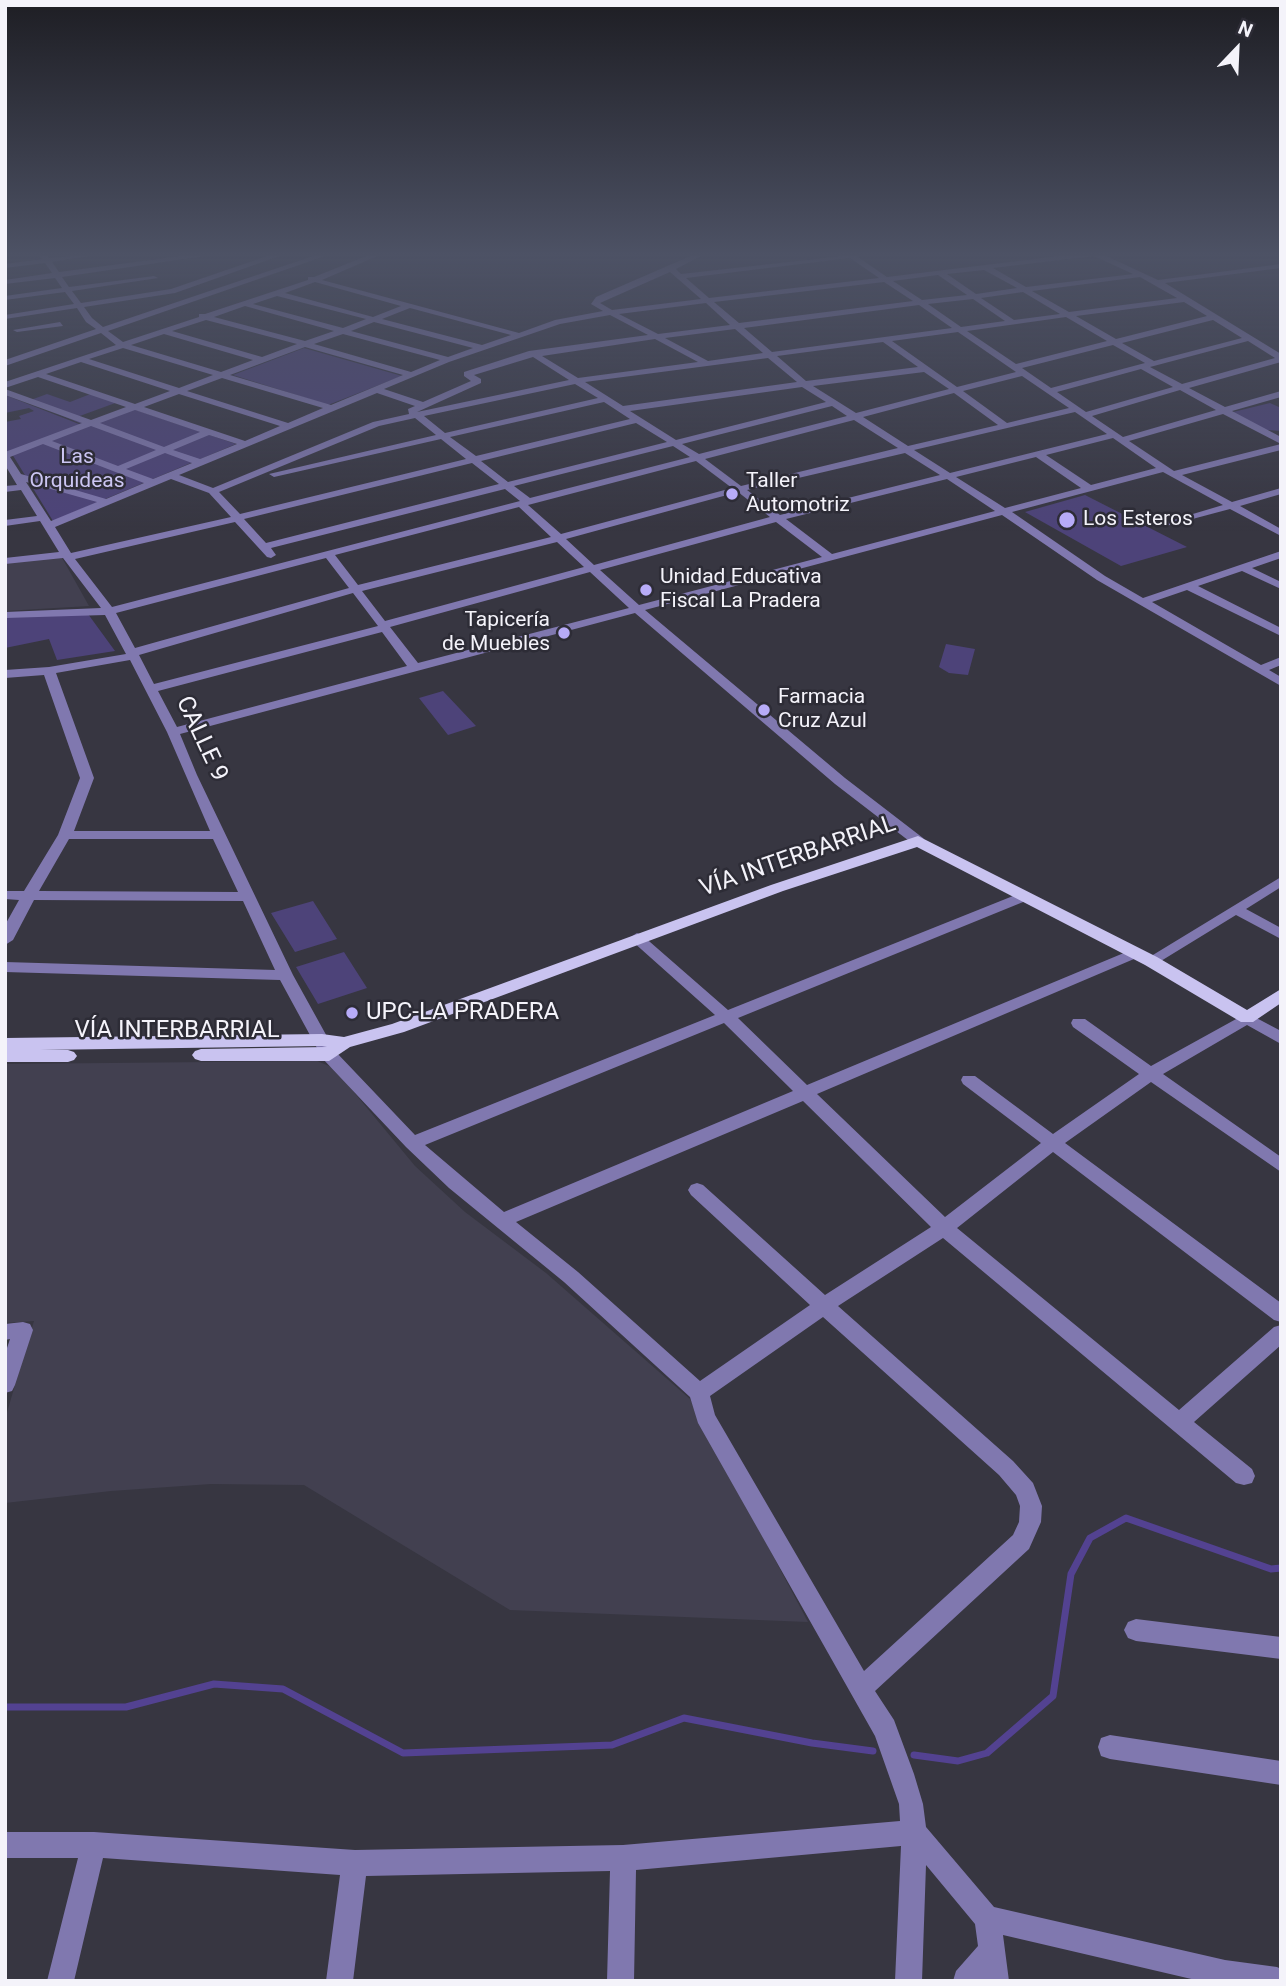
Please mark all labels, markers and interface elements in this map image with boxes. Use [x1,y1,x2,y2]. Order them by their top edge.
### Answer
north arrow [1202,14,1272,84]
text: N [1235,16,1256,42]
park label: Las Orquideas [29,445,125,495]
place label: Taller Automotriz [746,469,850,519]
marker: Taller Automotriz [724,486,740,502]
place label: Los Esteros [1083,507,1193,533]
marker: Los Esteros [1057,510,1077,530]
place label: Unidad Educativa Fiscal La Pradera [660,565,822,615]
marker: Unidad Educativa Fiscal La Pradera [638,582,654,598]
place label: Tapicería de Muebles [442,608,550,658]
marker: Tapicería de Muebles [556,625,572,641]
place label: Farmacia Cruz Azul [778,685,867,735]
street label: CALLE 9 [169,692,233,786]
marker: Farmacia Cruz Azul [756,702,772,718]
street label: VÍA INTERBARRIAL [696,810,900,904]
place label: UPC-LA PRADERA [366,999,559,1027]
marker: UPC-LA PRADERA [344,1005,360,1021]
street label: VÍA INTERBARRIAL [74,1017,280,1045]

